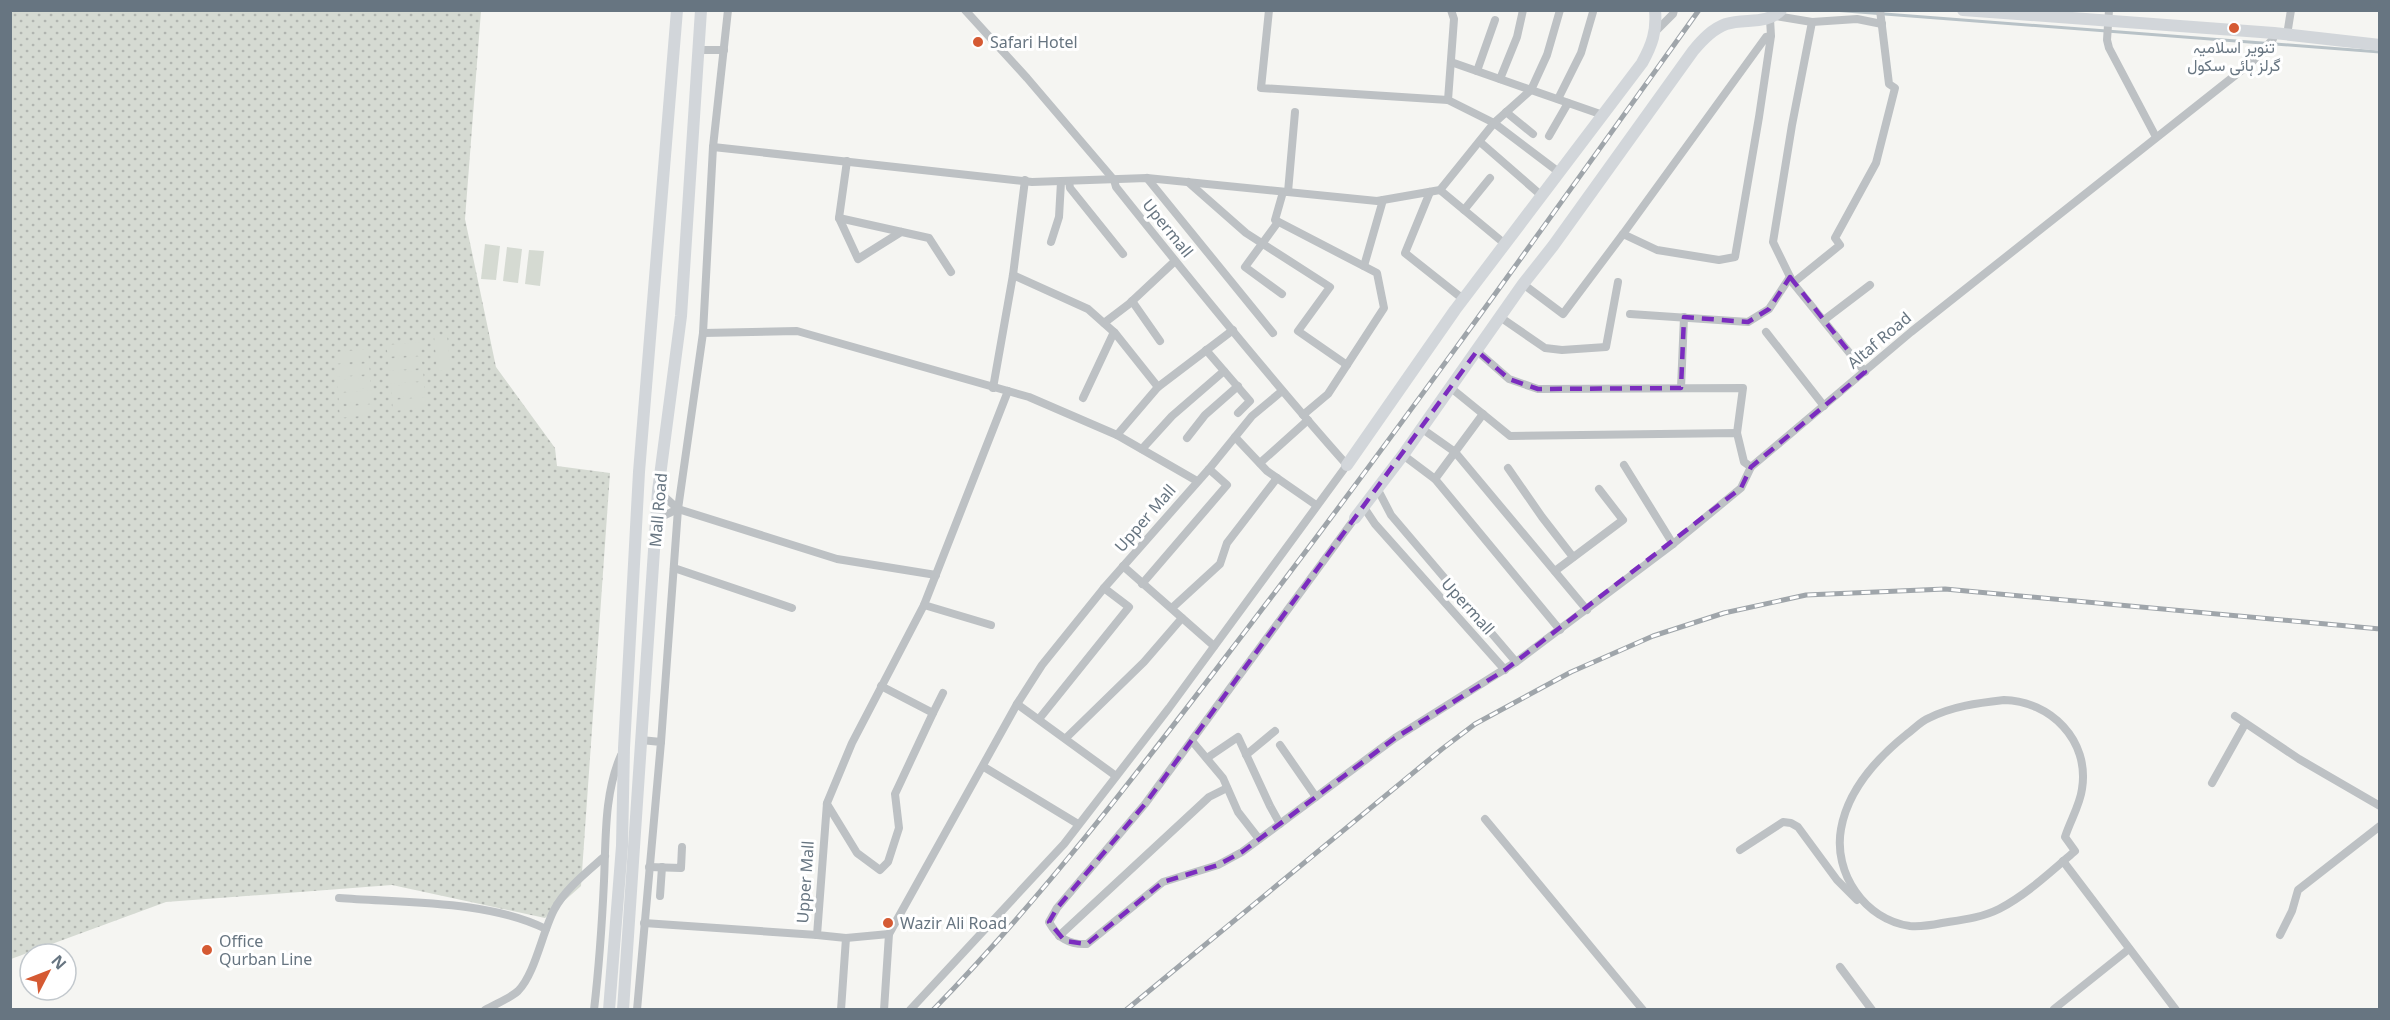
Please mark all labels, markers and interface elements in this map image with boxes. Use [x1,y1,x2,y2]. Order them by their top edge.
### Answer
marker: تنویر اسلامیہ گرلز ہائی سکول [2227,21,2241,35]
place label: Safari Hotel [990,31,1078,53]
marker: Safari Hotel [971,35,985,49]
place label: تنویر اسلامیہ گرلز ہائی سکول [2187,36,2281,76]
street label: Upermall [1138,194,1198,262]
street label: Altaf Road [1842,307,1916,373]
street label: Mall Road [644,472,672,548]
street label: Upper Mall [1109,479,1181,557]
street label: Upermall [1437,573,1499,639]
street label: Upper Mall [791,840,819,924]
place label: Wazir Ali Road [900,912,1007,934]
marker: Wazir Ali Road [881,916,895,930]
place label: Office Qurban Line [219,930,312,970]
north arrow [18,942,78,1002]
marker: Office Qurban Line [200,943,214,957]
text: N [47,950,72,974]

